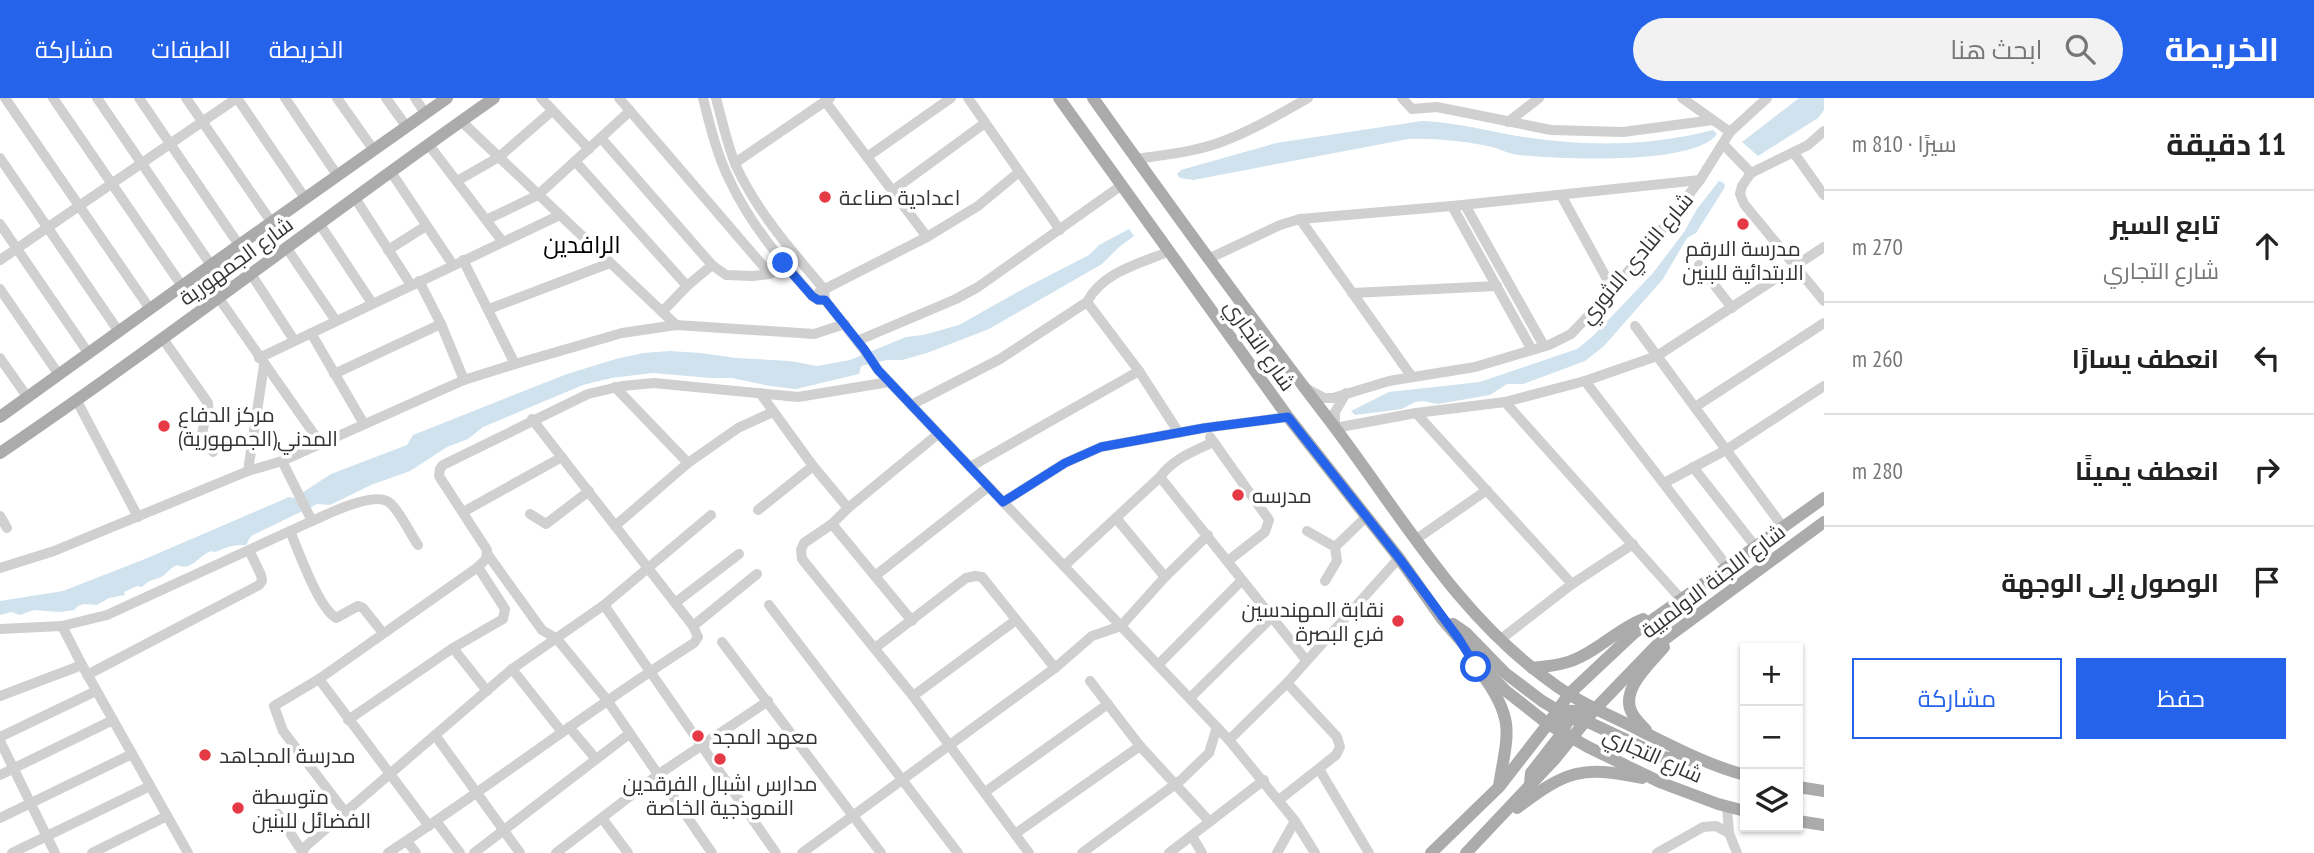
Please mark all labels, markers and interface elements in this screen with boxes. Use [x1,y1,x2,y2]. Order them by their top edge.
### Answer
search box [1633,18,2123,81]
text: الخريطة [2165,27,2279,70]
icon: search [2061,30,2099,68]
text: ابحث هنا [1950,33,2043,66]
text: مشاركة [35,34,113,65]
text: الطبقات [151,34,231,65]
text: الخريطة [269,34,344,65]
text: 11 دقيقة [2166,124,2286,163]
text: سيرًا · 810 m [1852,129,1956,158]
place label: اعدادية صناعة [839,184,960,211]
street label: شارع النادي الاثوري [1573,187,1701,331]
marker: اعدادية صناعة [817,189,833,205]
text: تابع السير [2110,208,2219,241]
street label: شارع الجمهورية [174,211,299,312]
marker: مدرسة الارقم الابتدائية للبنين [1735,216,1751,232]
icon: ahead [2248,227,2286,265]
district label: الرافدين [543,229,621,260]
text: 270 m [1852,232,1903,261]
place label: مدرسة الارقم الابتدائية للبنين [1682,235,1804,286]
route end [767,247,798,278]
text: شارع التجاري [2103,256,2219,285]
street label: شارع التجاري [1216,294,1301,398]
icon: left [2248,339,2286,377]
text: انعطف يسارًا [2072,342,2219,375]
text: 260 m [1852,344,1903,373]
place label: مركز الدفاع المدني(الجمهورية) [178,401,338,455]
marker: مركز الدفاع المدني(الجمهورية) [156,418,172,434]
icon: right [2248,451,2286,489]
text: انعطف يمينًا [2075,454,2219,487]
text: 280 m [1852,456,1903,485]
place label: مدرسه [1252,482,1312,509]
marker: مدرسه [1230,487,1246,503]
street label: شارع اللجنة الاولمبية [1636,518,1791,645]
icon: arrive [2248,563,2286,601]
text: الوصول إلى الوجهة [2001,566,2219,599]
place label: نقابة المهندسين فرع البصرة [1241,596,1384,648]
marker: نقابة المهندسين فرع البصرة [1390,613,1406,629]
map controls [1740,643,1803,832]
button: + [1740,643,1803,706]
route start [1460,651,1491,682]
button: مشاركة [1852,658,2062,739]
button: حفظ [2076,658,2286,739]
button: − [1740,706,1803,769]
street label: شارع التجاري [1598,721,1707,792]
place label: معهد المجد [712,723,818,750]
marker: معهد المجد [690,728,706,744]
place label: مدرسة المجاهد [219,742,356,769]
marker: مدرسة المجاهد [197,747,213,763]
marker: مدارس اشبال الفرقدين النموذجية الخاصة [712,751,728,767]
button: layers [1740,769,1803,832]
place label: مدارس اشبال الفرقدين النموذجية الخاصة [622,770,818,821]
place label: متوسطة الفضائل للبنين [252,783,371,834]
marker: متوسطة الفضائل للبنين [230,800,246,816]

